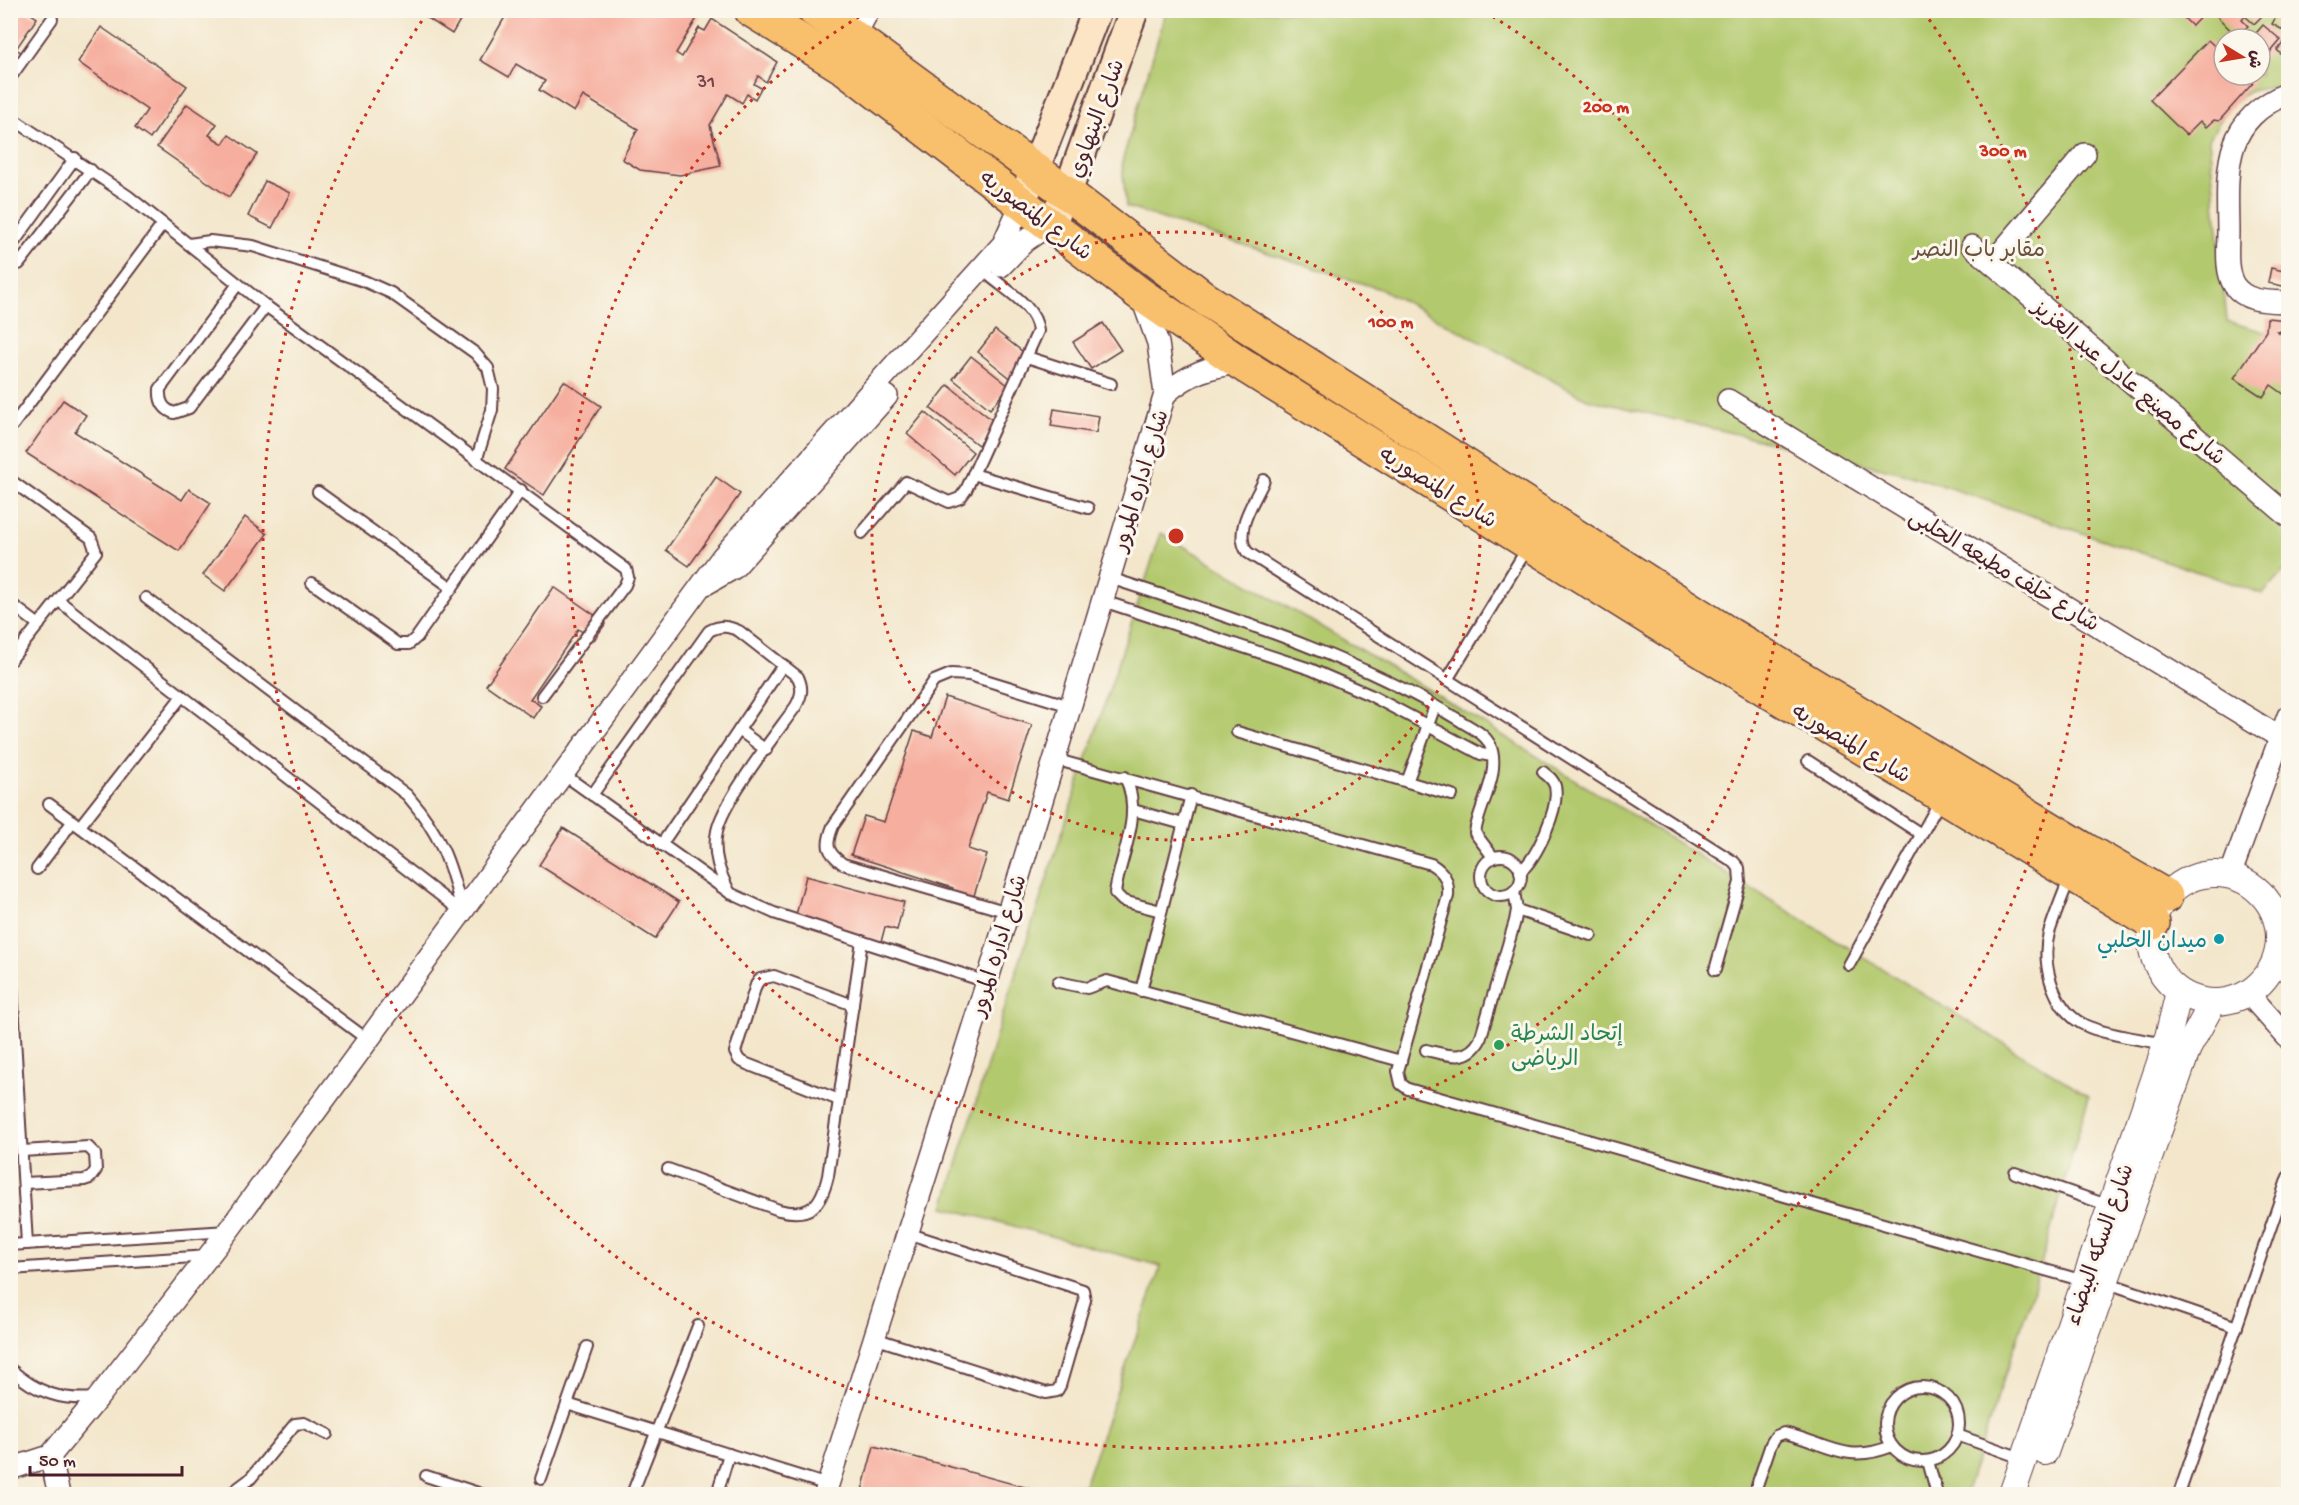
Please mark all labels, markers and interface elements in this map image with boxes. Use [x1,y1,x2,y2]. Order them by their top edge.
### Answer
north arrow [2212,27,2272,87]
text: ش [2242,49,2264,70]
street label: شارع البنهاوي [1065,56,1132,182]
house number: 31 [696,72,715,95]
text: 200 m [1583,98,1629,119]
text: 300 m [1979,142,2027,163]
street label: شارع المنصوريه [973,167,1096,268]
park label: مقابر باب النصر [1911,239,2045,265]
street label: شارع مصنع عادل عبد العزيز [2024,294,2229,472]
text: 100 m [1368,313,1414,334]
street label: شارع اداره المرور [1108,407,1177,557]
street label: شارع المنصوريه [1373,443,1501,536]
street label: شارع خلف مطبعه الحلبى [1903,505,2103,640]
centre of rings [1166,526,1186,546]
street label: شارع المنصوريه [1786,700,1914,791]
street label: شارع اداره المرور [966,872,1035,1022]
place label: ميدان الحلبي [2097,930,2207,959]
marker: ميدان الحلبي [2212,932,2226,946]
place label: إتحاد الشرطة الرياضى [1511,1023,1623,1074]
marker: إتحاد الشرطة الرياضى [1492,1038,1506,1052]
street label: شارع السكه البيضاء [2062,1161,2142,1330]
scale bar [30,1439,182,1477]
text: 50 m [39,1452,76,1473]

